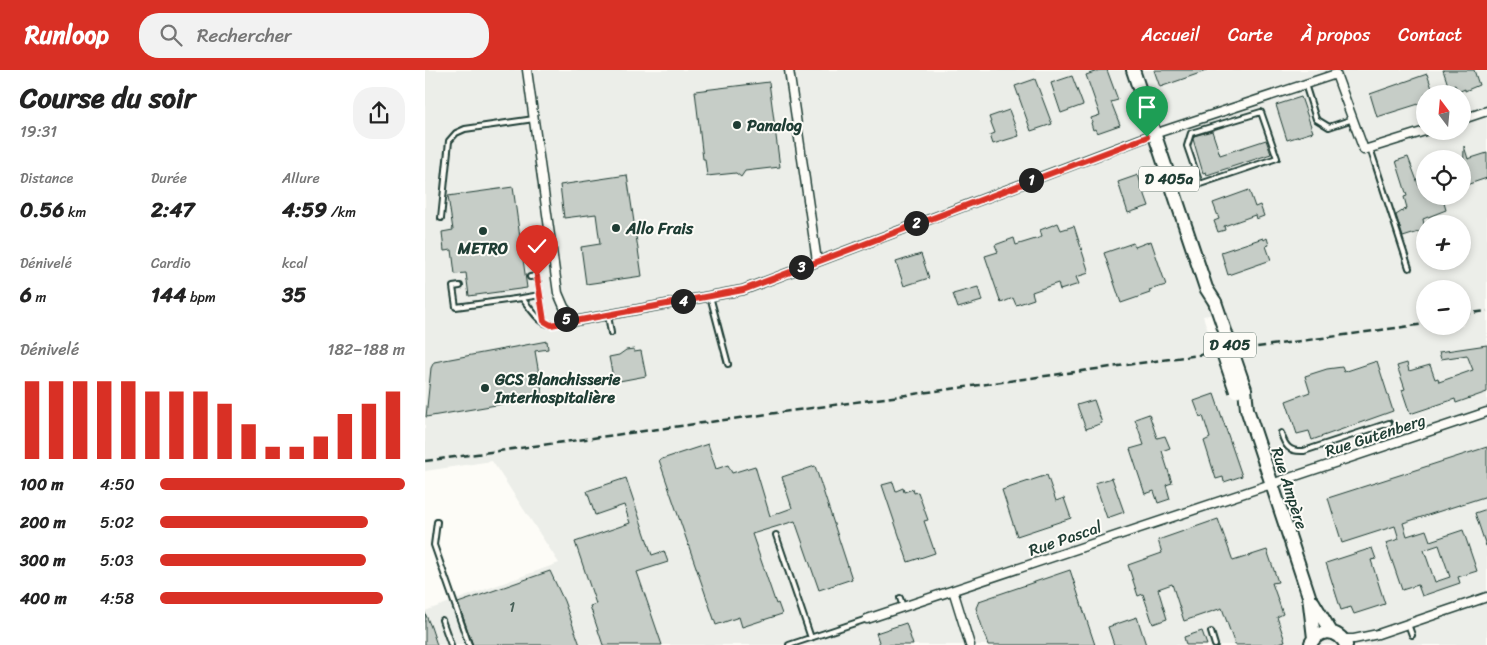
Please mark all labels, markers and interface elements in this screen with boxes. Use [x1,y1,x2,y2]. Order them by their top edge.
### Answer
search box [139,13,489,58]
text: Runloop [25,14,109,56]
text: Rechercher [197,19,292,52]
text: Accueil [1141,19,1200,51]
text: Carte [1228,19,1273,51]
text: À propos [1301,19,1370,51]
text: Contact [1398,19,1462,51]
icon: search [157,21,185,49]
text: Course du soir [20,73,195,122]
north arrow [1416,85,1471,140]
map controls [1416,85,1471,335]
pin [1126,86,1168,137]
button: share [353,87,405,139]
icon: arrive [1133,93,1161,121]
place label: Panalog [747,111,802,140]
text: 19:31 [20,117,57,146]
marker: Panalog [731,119,743,131]
button: locate [1416,150,1471,205]
text: Distance [20,166,73,191]
text: Durée [151,166,187,191]
text: Allure [282,166,320,191]
road number: D 405a [1139,166,1199,192]
pin: 1 [1019,168,1043,192]
text: 1 [1028,168,1035,193]
text: 0.56 [20,191,64,229]
text: 2:47 [151,191,195,229]
text: 4:59 [282,191,327,229]
text: km [64,200,86,225]
text: /km [327,200,356,225]
pin: 2 [903,210,929,236]
text: 2 [912,211,921,236]
place label: Allo Frais [625,214,694,243]
button: + [1416,215,1471,270]
marker: Allo Frais [610,222,622,234]
marker: METRO [477,225,489,237]
pin [516,225,558,276]
icon: check [523,232,551,260]
place label: METRO [457,234,508,263]
text: Dénivelé [20,251,72,276]
text: Cardio [151,251,191,276]
text: kcal [282,251,307,276]
pin: 3 [789,254,813,280]
text: 3 [798,255,805,280]
text: 6 [20,276,32,314]
text: 144 [151,276,186,314]
text: 35 [282,276,306,314]
button: − [1416,280,1471,335]
text: m [32,285,46,310]
text: bpm [186,285,216,310]
pin: 4 [671,288,695,314]
text: 4 [679,289,688,314]
pin: 5 [553,306,579,332]
text: 5 [562,307,571,332]
road number: D 405 [1204,332,1256,358]
text: Dénivelé [20,335,79,364]
text: 182–188 m [328,335,405,364]
place label: GCS Blanchisserie Interhospitalière [494,365,621,412]
marker: GCS Blanchisserie Interhospitalière [479,382,491,394]
street label: Rue Gutenberg [1321,406,1429,465]
street label: Rue Ampère [1263,443,1316,533]
text: 100 m [20,470,64,499]
text: 4:50 [100,470,135,499]
text: 200 m [20,508,66,537]
text: 5:02 [100,508,134,537]
street label: Rue Pascal [1024,512,1106,565]
text: 300 m [20,546,65,575]
text: 5:03 [100,546,134,575]
text: 400 m [20,584,67,613]
text: 4:58 [100,584,134,613]
house number: 1 [509,595,515,620]

